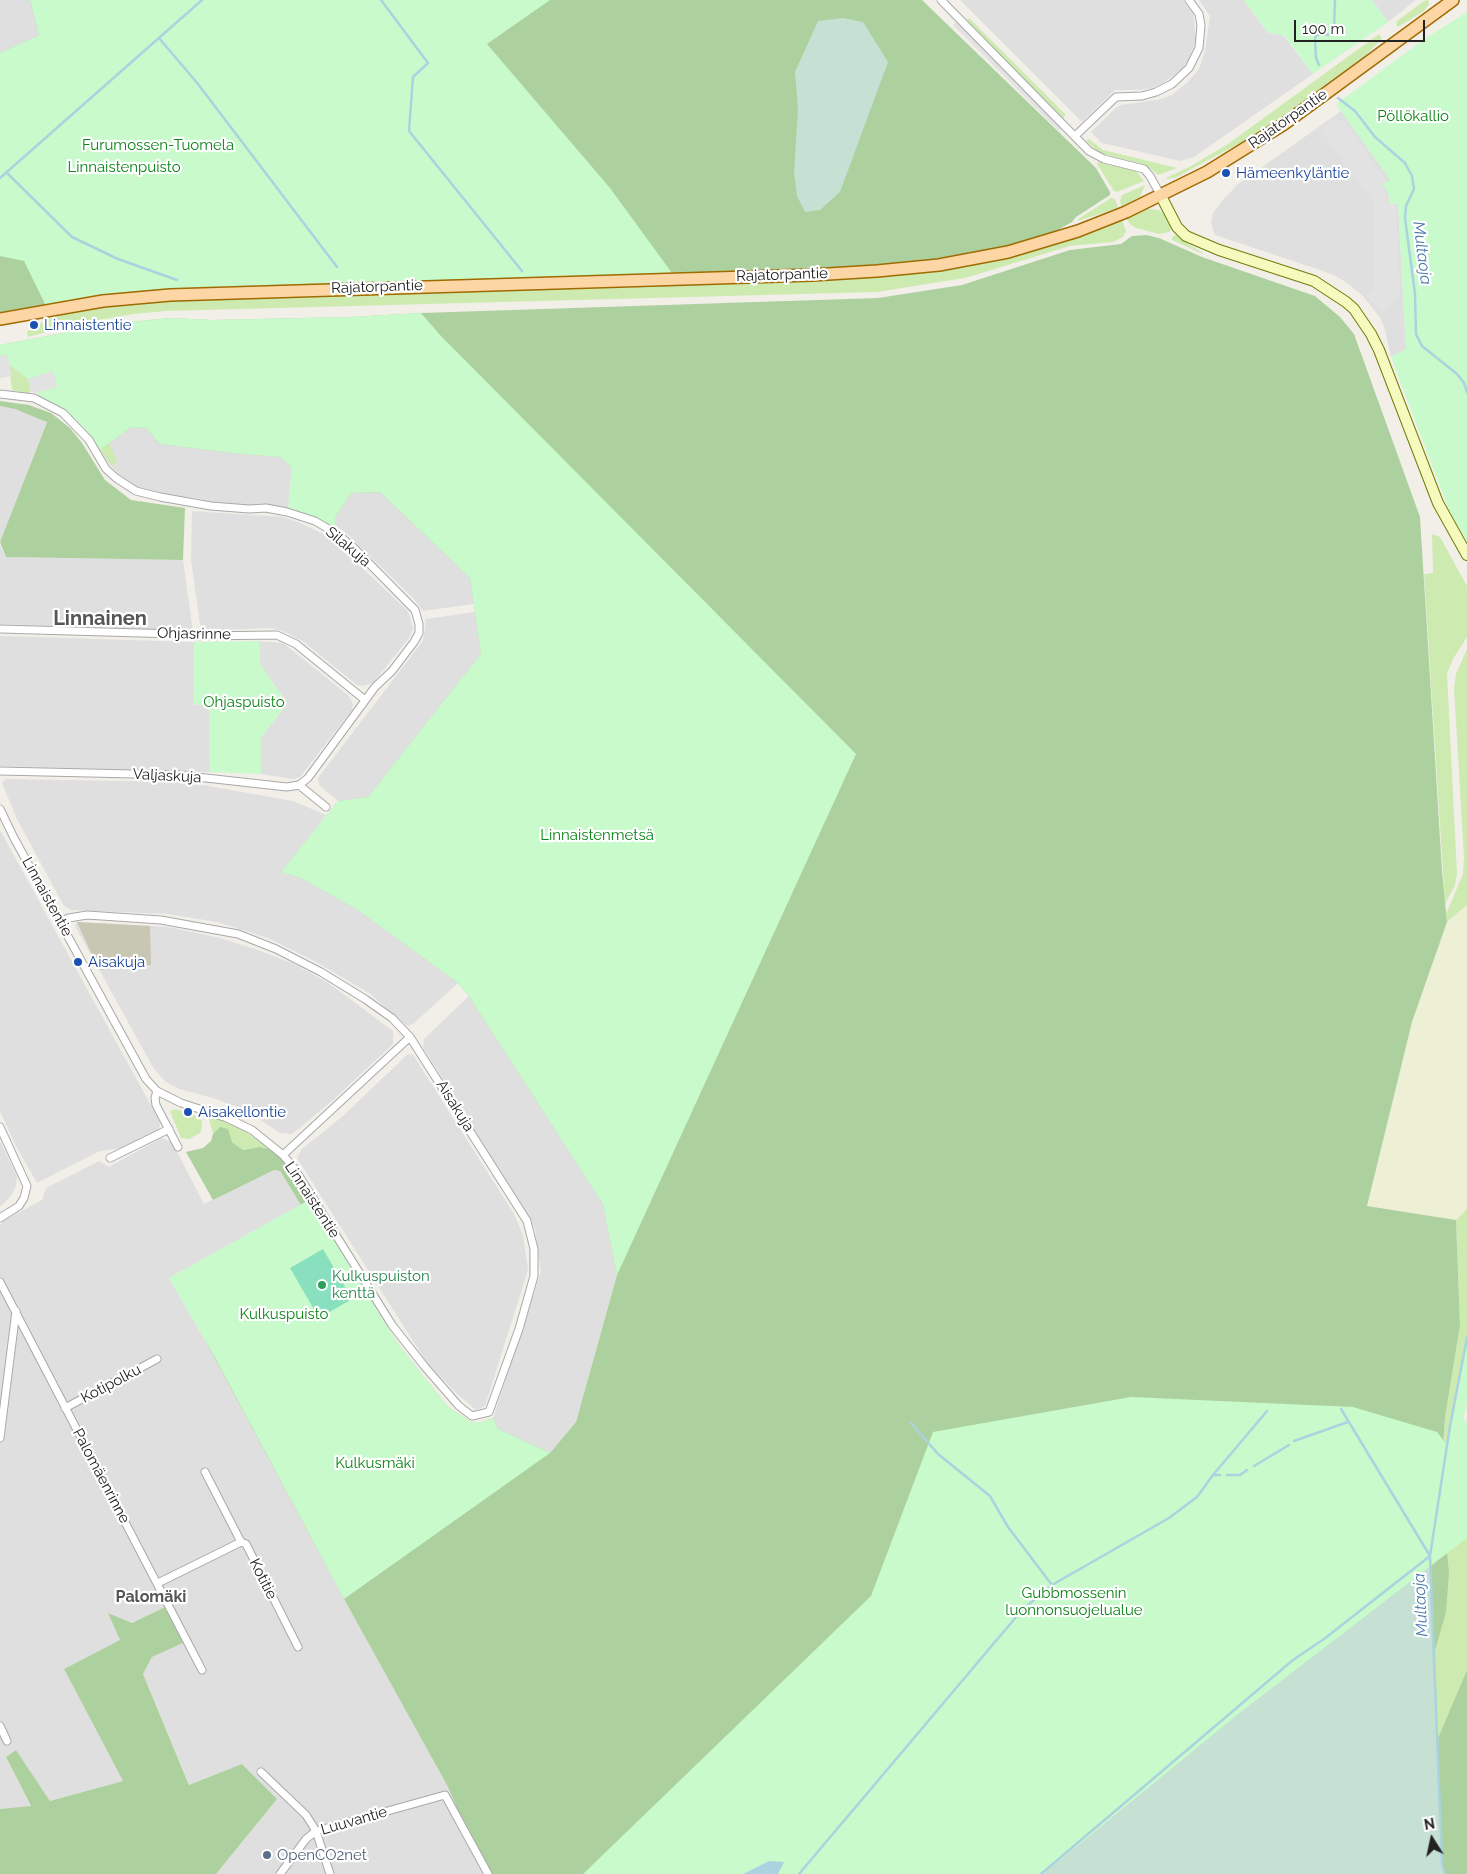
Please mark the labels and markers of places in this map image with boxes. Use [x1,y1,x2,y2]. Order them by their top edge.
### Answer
place label: Hämeenkyläntie [1236,164,1349,182]
marker: Hämeenkyläntie [1220,167,1232,179]
place label: Linnaistentie [44,316,132,334]
marker: Linnaistentie [28,319,40,331]
place label: Aisakuja [88,953,145,971]
marker: Aisakuja [72,956,84,968]
place label: Aisakellontie [198,1103,286,1121]
marker: Aisakellontie [182,1106,194,1118]
place label: Kulkuspuiston kenttä [332,1267,430,1302]
marker: Kulkuspuiston kenttä [316,1279,328,1291]
place label: OpenCO2net [277,1846,367,1864]
marker: OpenCO2net [261,1849,273,1861]

